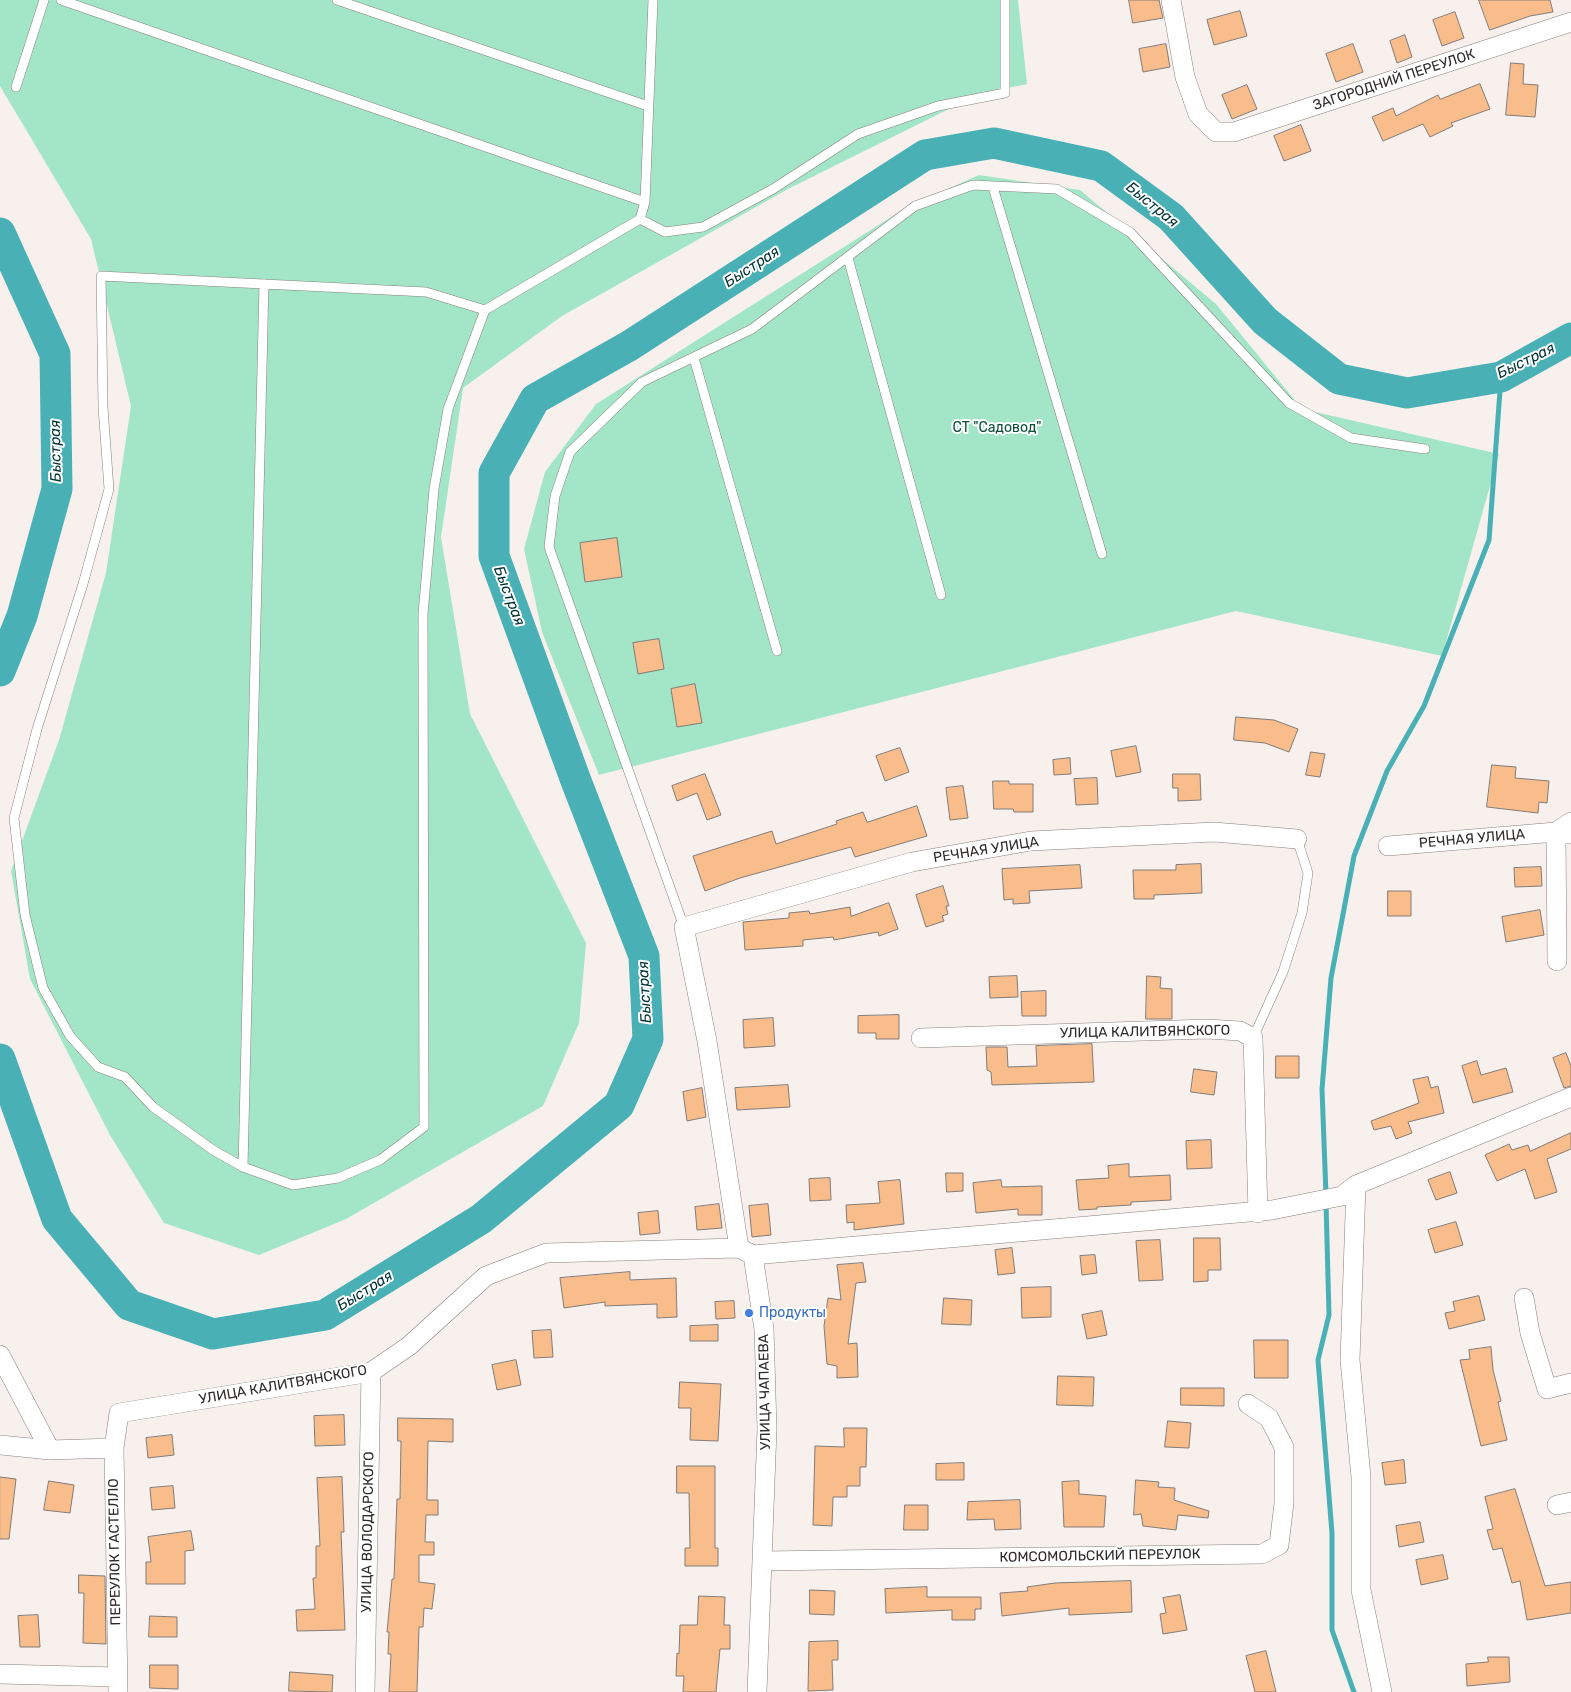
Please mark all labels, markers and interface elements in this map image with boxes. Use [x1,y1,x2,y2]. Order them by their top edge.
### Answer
street label: ЗАГОРОДНИЙ ПЕРЕУЛОК [1311,46,1477,114]
water label: Быстрая [1122,178,1182,232]
water label: Быстрая [721,243,783,291]
water label: Быстрая [1494,339,1558,383]
water label: Быстрая [46,420,66,482]
park label: СТ "Садовод" [952,420,1042,436]
water label: Быстрая [489,564,529,628]
street label: РЕЧНАЯ УЛИЦА [1418,826,1526,852]
street label: РЕЧНАЯ УЛИЦА [932,833,1040,867]
water label: Быстрая [634,961,656,1023]
street label: УЛИЦА КАЛИТВЯНСКОГО [1060,1022,1230,1042]
water label: Быстрая [334,1267,396,1315]
place label: Продукты [759,1305,826,1321]
marker: Продукты [743,1307,755,1319]
street label: УЛИЦА ЧАПАЕВА [756,1334,774,1450]
street label: УЛИЦА КАЛИТВЯНСКОГО [198,1362,368,1408]
street label: УЛИЦА ВОЛОДАРСКОГО [358,1451,378,1613]
street label: ПЕРЕУЛОК ГАСТЕЛЛО [105,1478,125,1626]
street label: КОМСОМОЛЬСКИЙ ПЕРЕУЛОК [999,1546,1201,1566]

